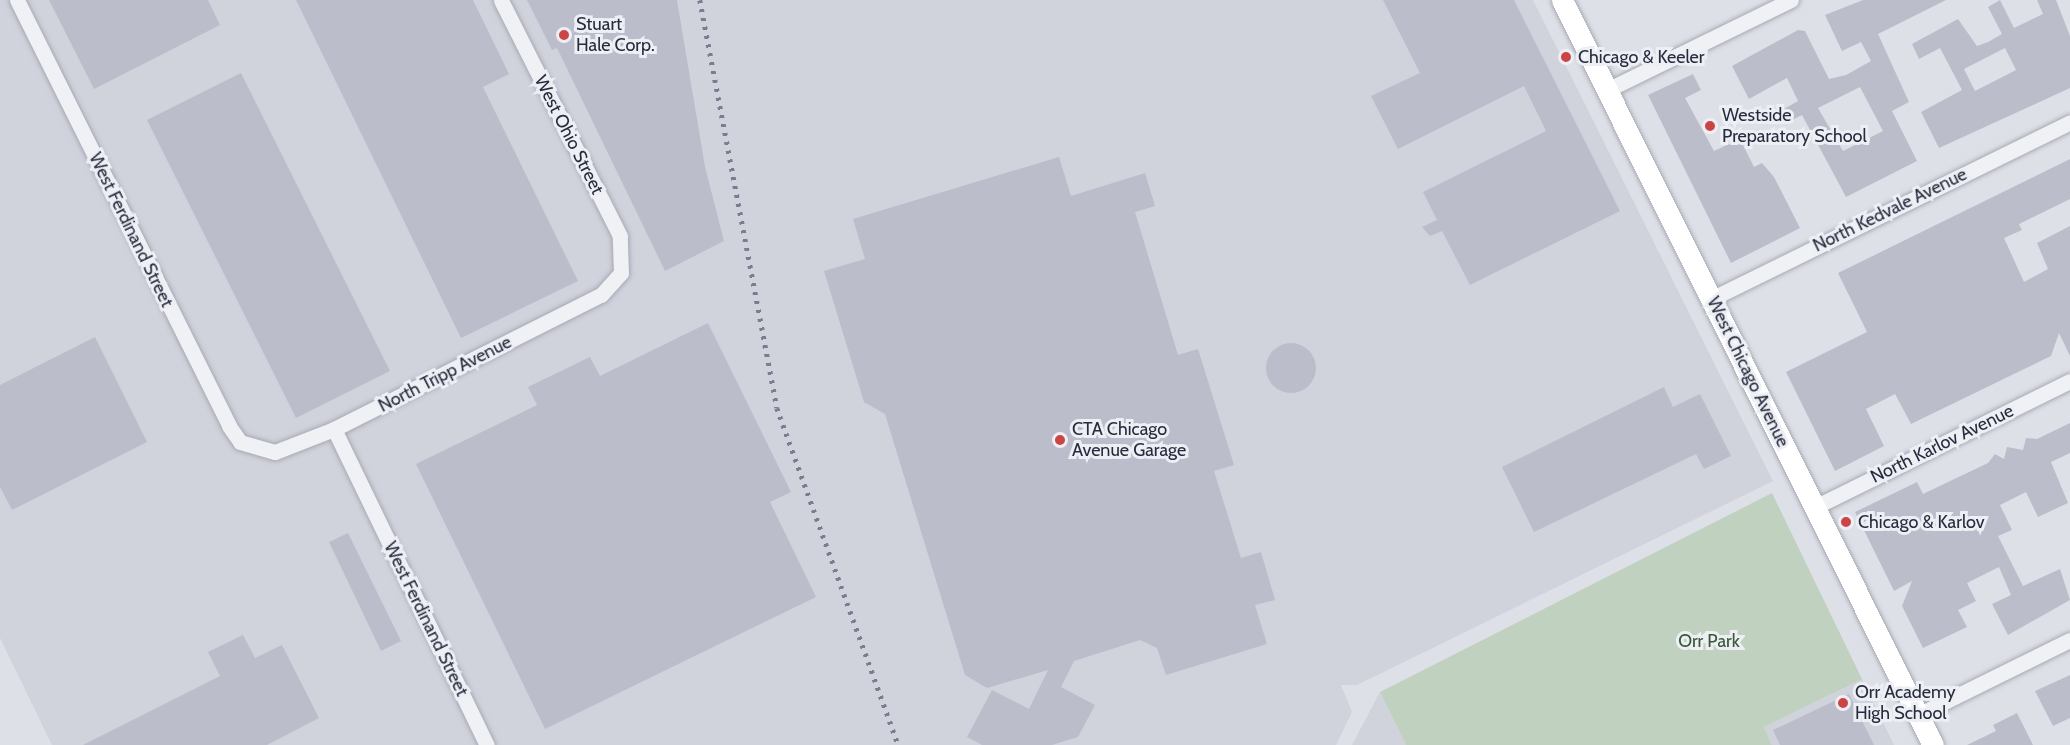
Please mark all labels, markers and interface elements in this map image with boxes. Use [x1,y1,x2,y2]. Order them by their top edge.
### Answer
place label: Stuart Hale Corp. [576,14,655,57]
marker: Stuart Hale Corp. [557,28,571,42]
place label: Chicago & Keeler [1578,46,1705,68]
marker: Chicago & Keeler [1559,50,1573,64]
street label: West Ohio Street [530,72,608,198]
place label: Westside Preparatory School [1722,105,1867,148]
marker: Westside Preparatory School [1703,119,1717,133]
street label: West Ferdinand Street [84,149,178,311]
street label: North Kedvale Avenue [1810,163,1970,257]
street label: West Chicago Avenue [1702,293,1794,451]
street label: North Tripp Avenue [375,331,515,417]
street label: North Karlov Avenue [1867,400,2017,488]
place label: CTA Chicago Avenue Garage [1072,419,1186,462]
marker: CTA Chicago Avenue Garage [1053,433,1067,447]
place label: Chicago & Karlov [1858,511,1985,533]
marker: Chicago & Karlov [1839,515,1853,529]
street label: West Ferdinand Street [379,538,473,700]
park label: Orr Park [1678,630,1740,652]
place label: Orr Academy High School [1855,682,1956,724]
marker: Orr Academy High School [1836,696,1850,710]

